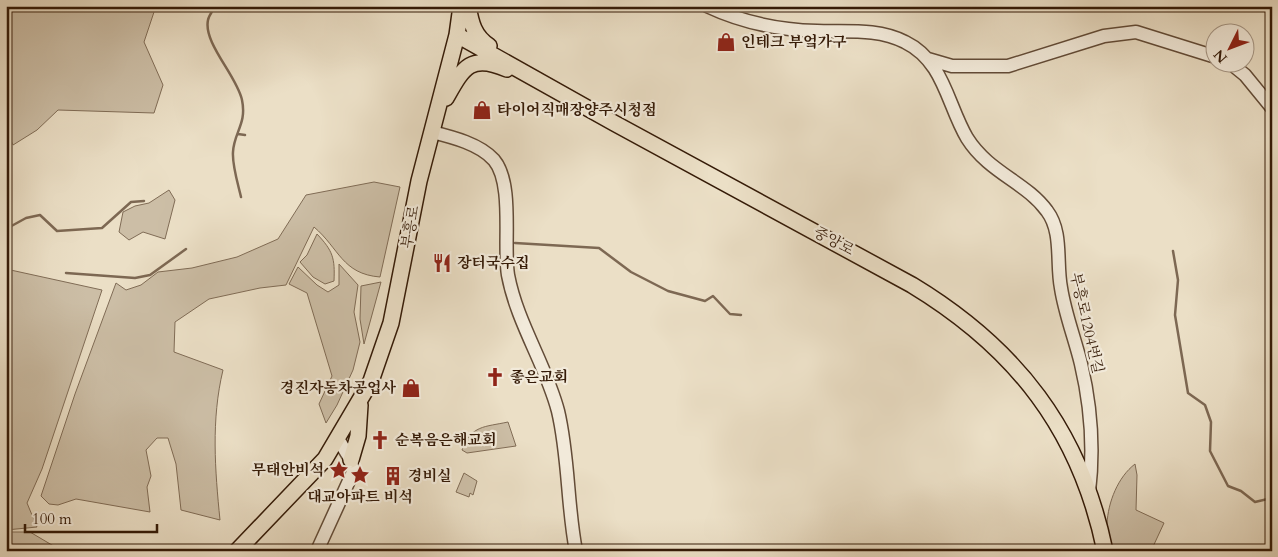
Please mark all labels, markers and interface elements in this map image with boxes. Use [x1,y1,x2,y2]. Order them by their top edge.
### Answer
north arrow [1206,22,1256,72]
shop icon: 인테크 부엌가구 [715,31,737,53]
place label: 인테크 부엌가구 [741,32,847,52]
text: N [1210,45,1232,67]
shop icon: 타이어직매장양주시청점 [471,99,493,121]
place label: 타이어직매장양주시청점 [497,100,656,120]
street label: 부흥로 [396,203,424,250]
street label: 중앙로 [810,222,858,260]
restaurant icon: 장터국수집 [431,252,453,274]
place label: 장터국수집 [457,253,529,273]
street label: 부흥로1204번길 [1066,270,1108,376]
church icon: 좋은교회 [484,366,506,388]
place label: 좋은교회 [510,367,568,387]
shop icon: 경진자동차공업사 [400,377,422,399]
place label: 경진자동차공업사 [280,378,397,398]
church icon: 순복음은해교회 [369,429,391,451]
place label: 순복음은해교회 [395,430,496,450]
place icon: 무태안비석 [328,459,350,481]
place label: 무태안비석 [252,460,324,480]
place icon: 대교아파트 비석 [349,464,371,486]
building icon: 경비실 [382,465,404,487]
place label: 경비실 [408,466,451,486]
place label: 대교아파트 비석 [307,487,413,507]
scale bar [25,502,158,534]
text: 100 m [32,509,72,529]

